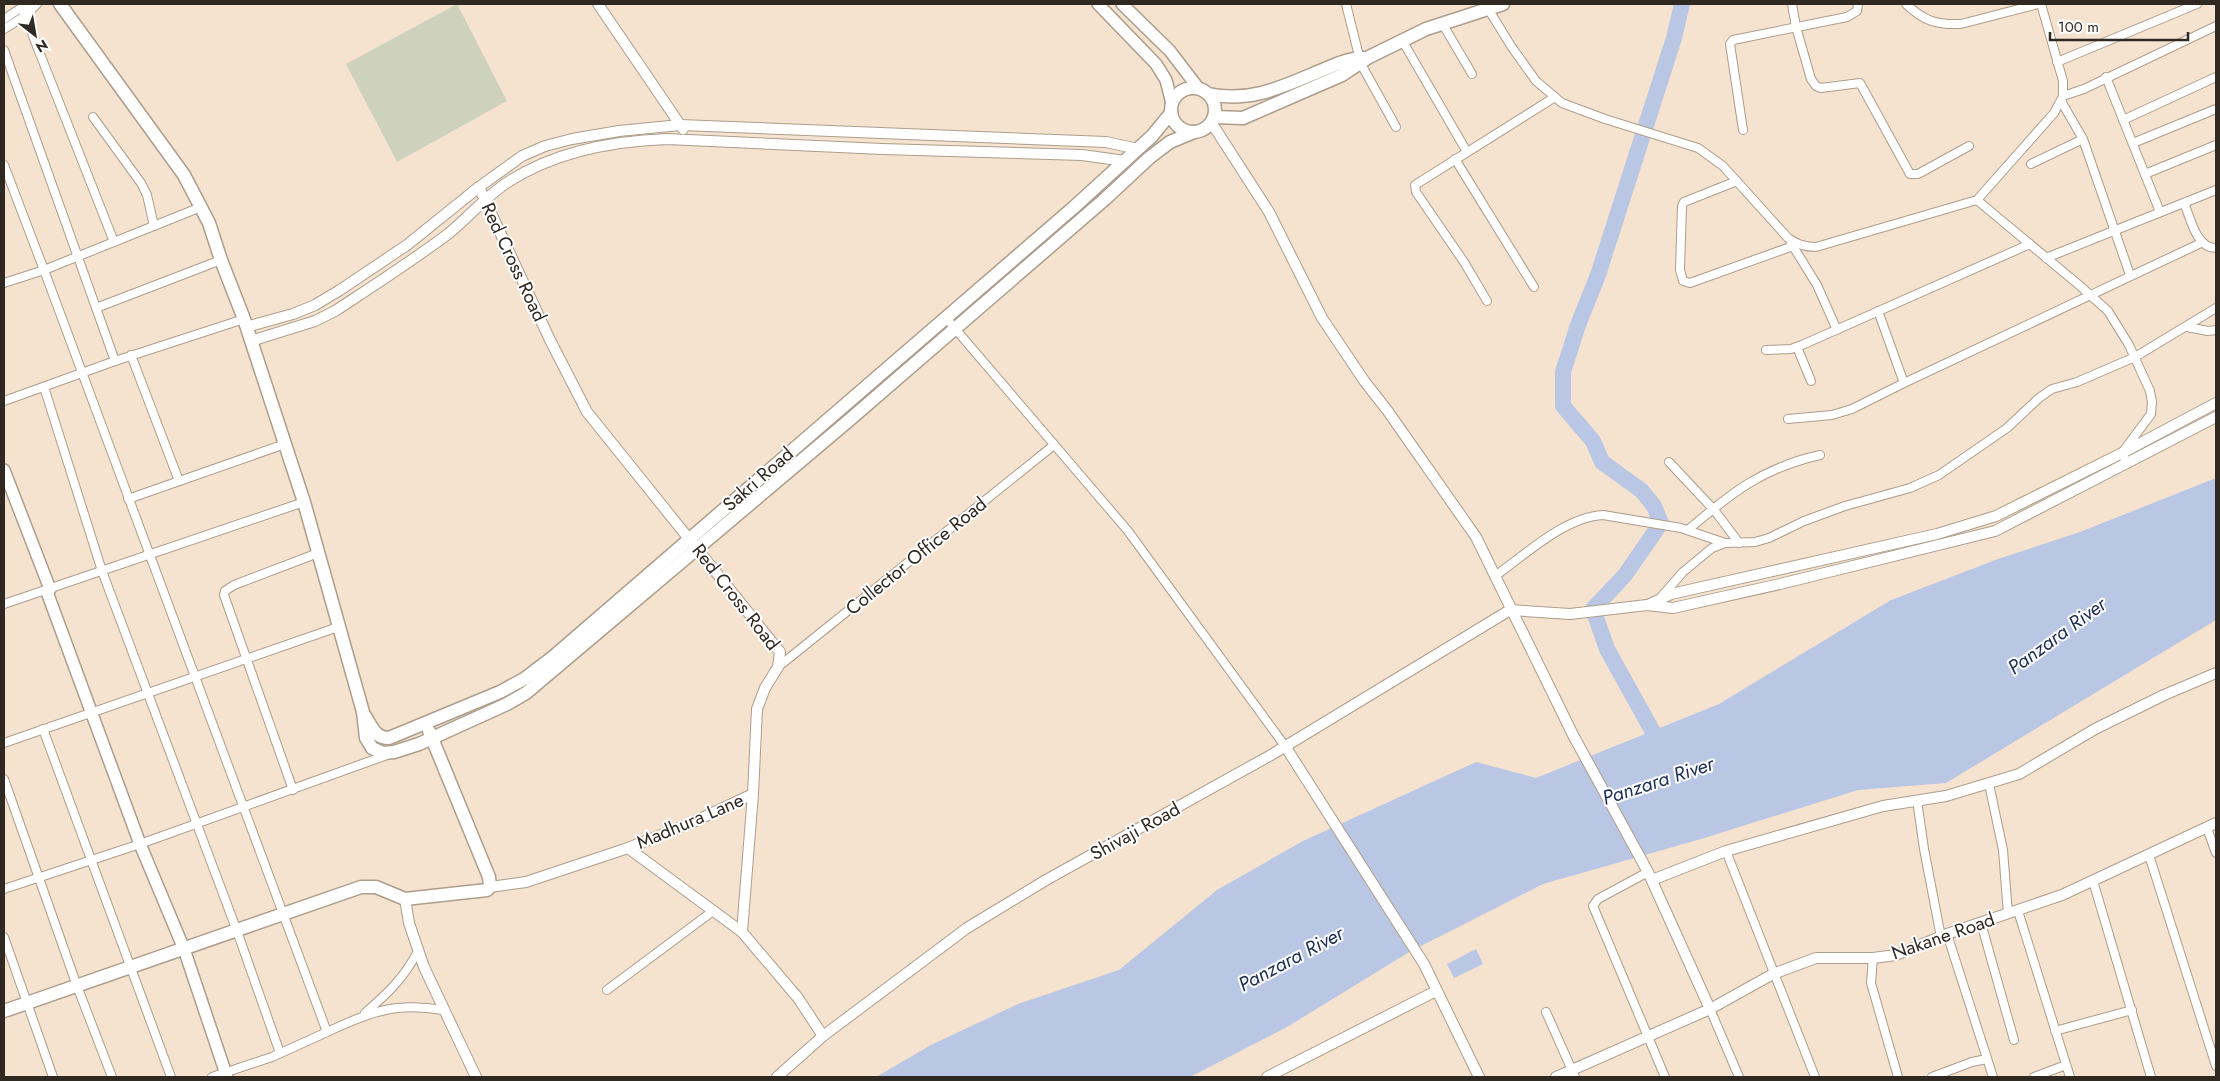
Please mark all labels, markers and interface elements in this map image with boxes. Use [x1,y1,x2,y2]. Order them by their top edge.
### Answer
north arrow [10,10,60,60]
scale bar [2050,10,2188,42]
text: 100 m [2058,16,2099,38]
text: N [32,35,52,58]
street label: Red Cross Road [475,198,553,326]
street label: Sakri Road [717,441,799,517]
street label: Collector Office Road [840,491,992,621]
street label: Red Cross Road [686,538,786,656]
water label: Panzara River [2002,589,2113,682]
water label: Panzara River [1598,749,1719,813]
street label: Madhura Lane [632,786,748,856]
street label: Shivaji Road [1085,795,1185,867]
street label: Nakane Road [1888,906,1998,966]
water label: Panzara River [1233,918,1350,999]

